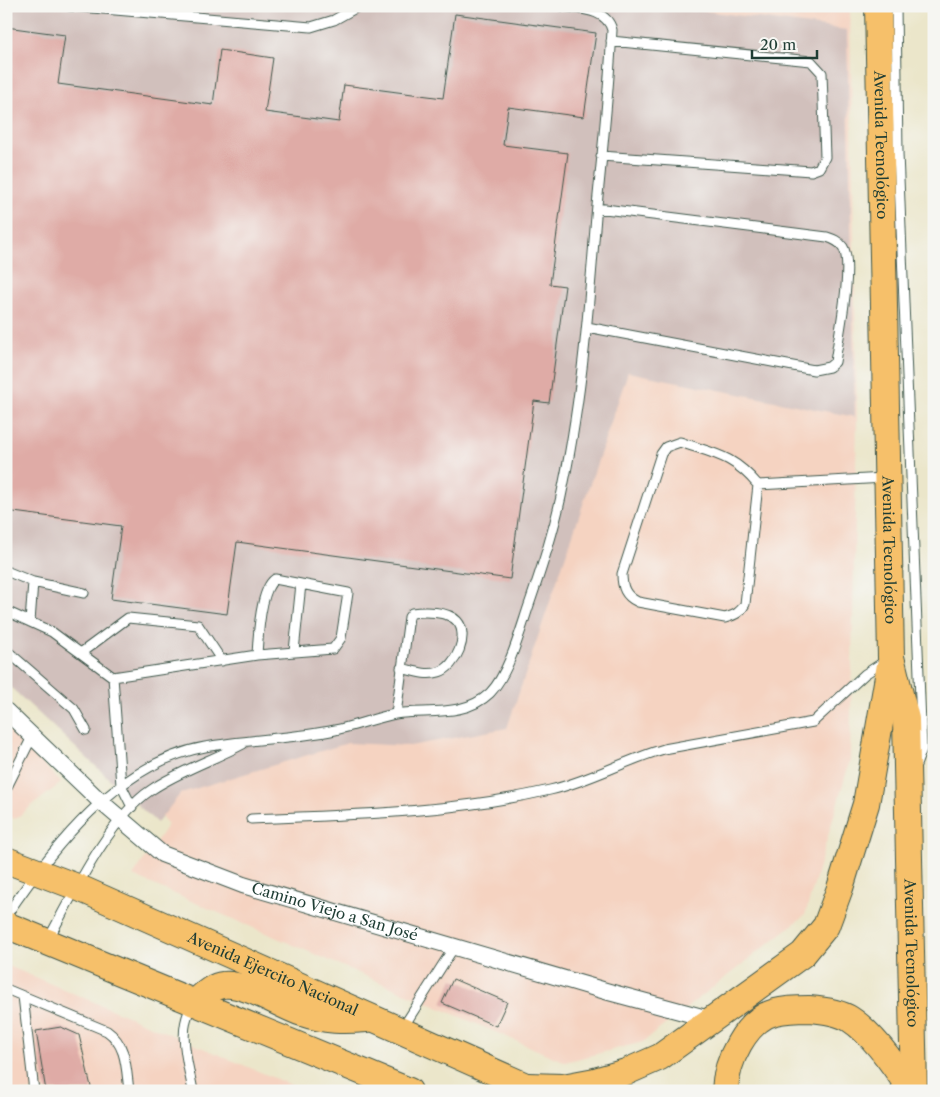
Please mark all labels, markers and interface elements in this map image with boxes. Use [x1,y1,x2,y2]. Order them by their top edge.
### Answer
scale bar [752,28,818,60]
text: 20 m [760,35,796,54]
street label: Avenida Tecnológico [870,69,892,219]
street label: Avenida Tecnológico [878,474,900,624]
street label: Avenida Tecnológico [900,877,923,1028]
street label: Camino Viejo a San José [249,878,420,945]
street label: Avenida Ejercito Nacional [184,927,362,1020]

